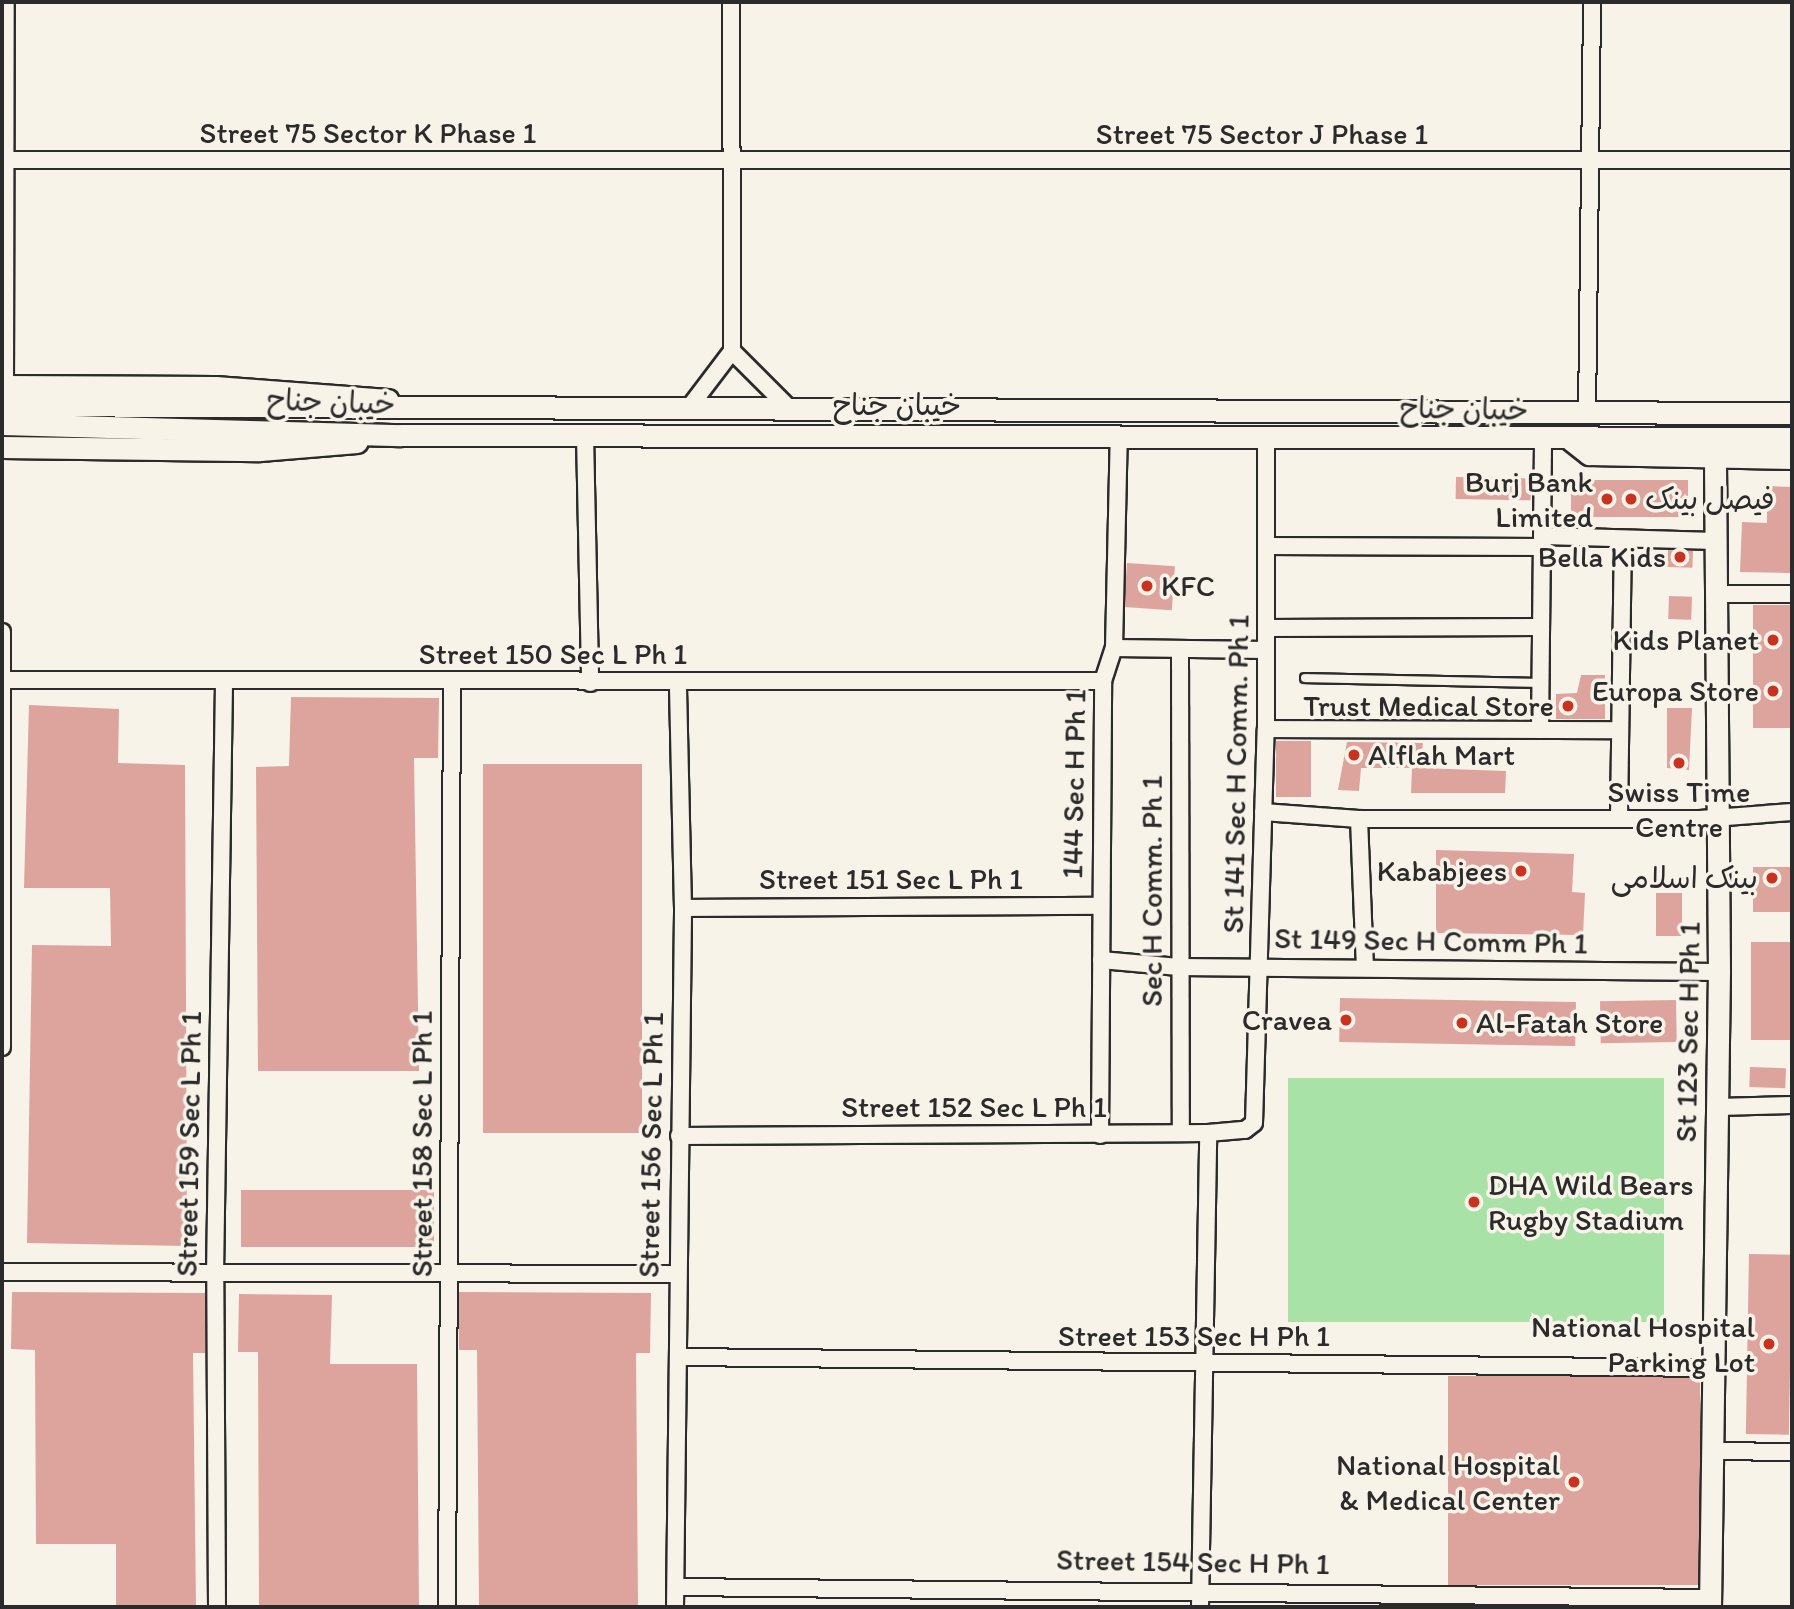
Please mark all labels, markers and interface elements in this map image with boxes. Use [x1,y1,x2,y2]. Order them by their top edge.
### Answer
street label: Street 75 Sector K Phase 1 [200,115,536,151]
street label: Street 75 Sector J Phase 1 [1096,116,1428,152]
street label: خیبان جناح [266,382,396,422]
street label: خیبان جناح [833,387,961,423]
street label: خیبان جناح [1399,390,1529,428]
place label: Burj Bank Limited [1464,464,1593,534]
place label: فیصل بینک [1645,481,1775,517]
marker: Burj Bank Limited [1599,491,1615,507]
marker: فیصل بینک [1623,491,1639,507]
place label: Bella Kids [1537,539,1666,575]
marker: Bella Kids [1672,549,1688,565]
place label: KFC [1161,568,1215,604]
marker: KFC [1139,578,1155,594]
street label: St 141 Sec H Comm. Ph 1 [1215,614,1257,934]
place label: Kids Planet [1613,622,1759,658]
marker: Kids Planet [1765,632,1781,648]
street label: Street 150 Sec L Ph 1 [419,636,687,672]
place label: Europa Store [1593,673,1759,709]
marker: Europa Store [1765,683,1781,699]
place label: Trust Medical Store [1304,688,1554,724]
street label: 144 Sec H Ph 1 [1054,689,1094,879]
marker: Trust Medical Store [1560,698,1576,714]
place label: Alflah Mart [1368,737,1516,773]
marker: Alflah Mart [1346,747,1362,763]
marker: Swiss Time Centre [1671,755,1687,771]
place label: Swiss Time Centre [1608,774,1750,844]
street label: Sec H Comm. Ph 1 [1134,775,1170,1007]
place label: Kababjees [1377,853,1507,889]
place label: بینک اسلامی [1611,860,1758,896]
street label: Street 151 Sec L Ph 1 [759,861,1023,897]
marker: Kababjees [1513,863,1529,879]
marker: بینک اسلامی [1764,870,1780,886]
street label: St 149 Sec H Comm Ph 1 [1274,920,1588,962]
street label: St 123 Sec H Ph 1 [1668,921,1708,1143]
place label: Cravea [1242,1002,1332,1038]
place label: Al-Fatah Store [1476,1005,1663,1041]
street label: Street 159 Sec L Ph 1 [169,1011,209,1277]
street label: Street 158 Sec L Ph 1 [404,1011,440,1277]
street label: Street 156 Sec L Ph 1 [631,1012,671,1278]
marker: Cravea [1338,1012,1354,1028]
marker: Al-Fatah Store [1454,1015,1470,1031]
street label: Street 152 Sec L Ph 1 [841,1089,1107,1125]
place label: DHA Wild Bears Rugby Stadium [1488,1167,1693,1238]
marker: DHA Wild Bears Rugby Stadium [1466,1194,1482,1210]
place label: National Hospital Parking Lot [1531,1309,1755,1380]
street label: Street 153 Sec H Ph 1 [1058,1318,1330,1354]
marker: National Hospital Parking Lot [1761,1336,1777,1352]
place label: National Hospital & Medical Center [1336,1447,1560,1518]
marker: National Hospital & Medical Center [1566,1474,1582,1490]
street label: Street 154 Sec H Ph 1 [1056,1542,1330,1582]

